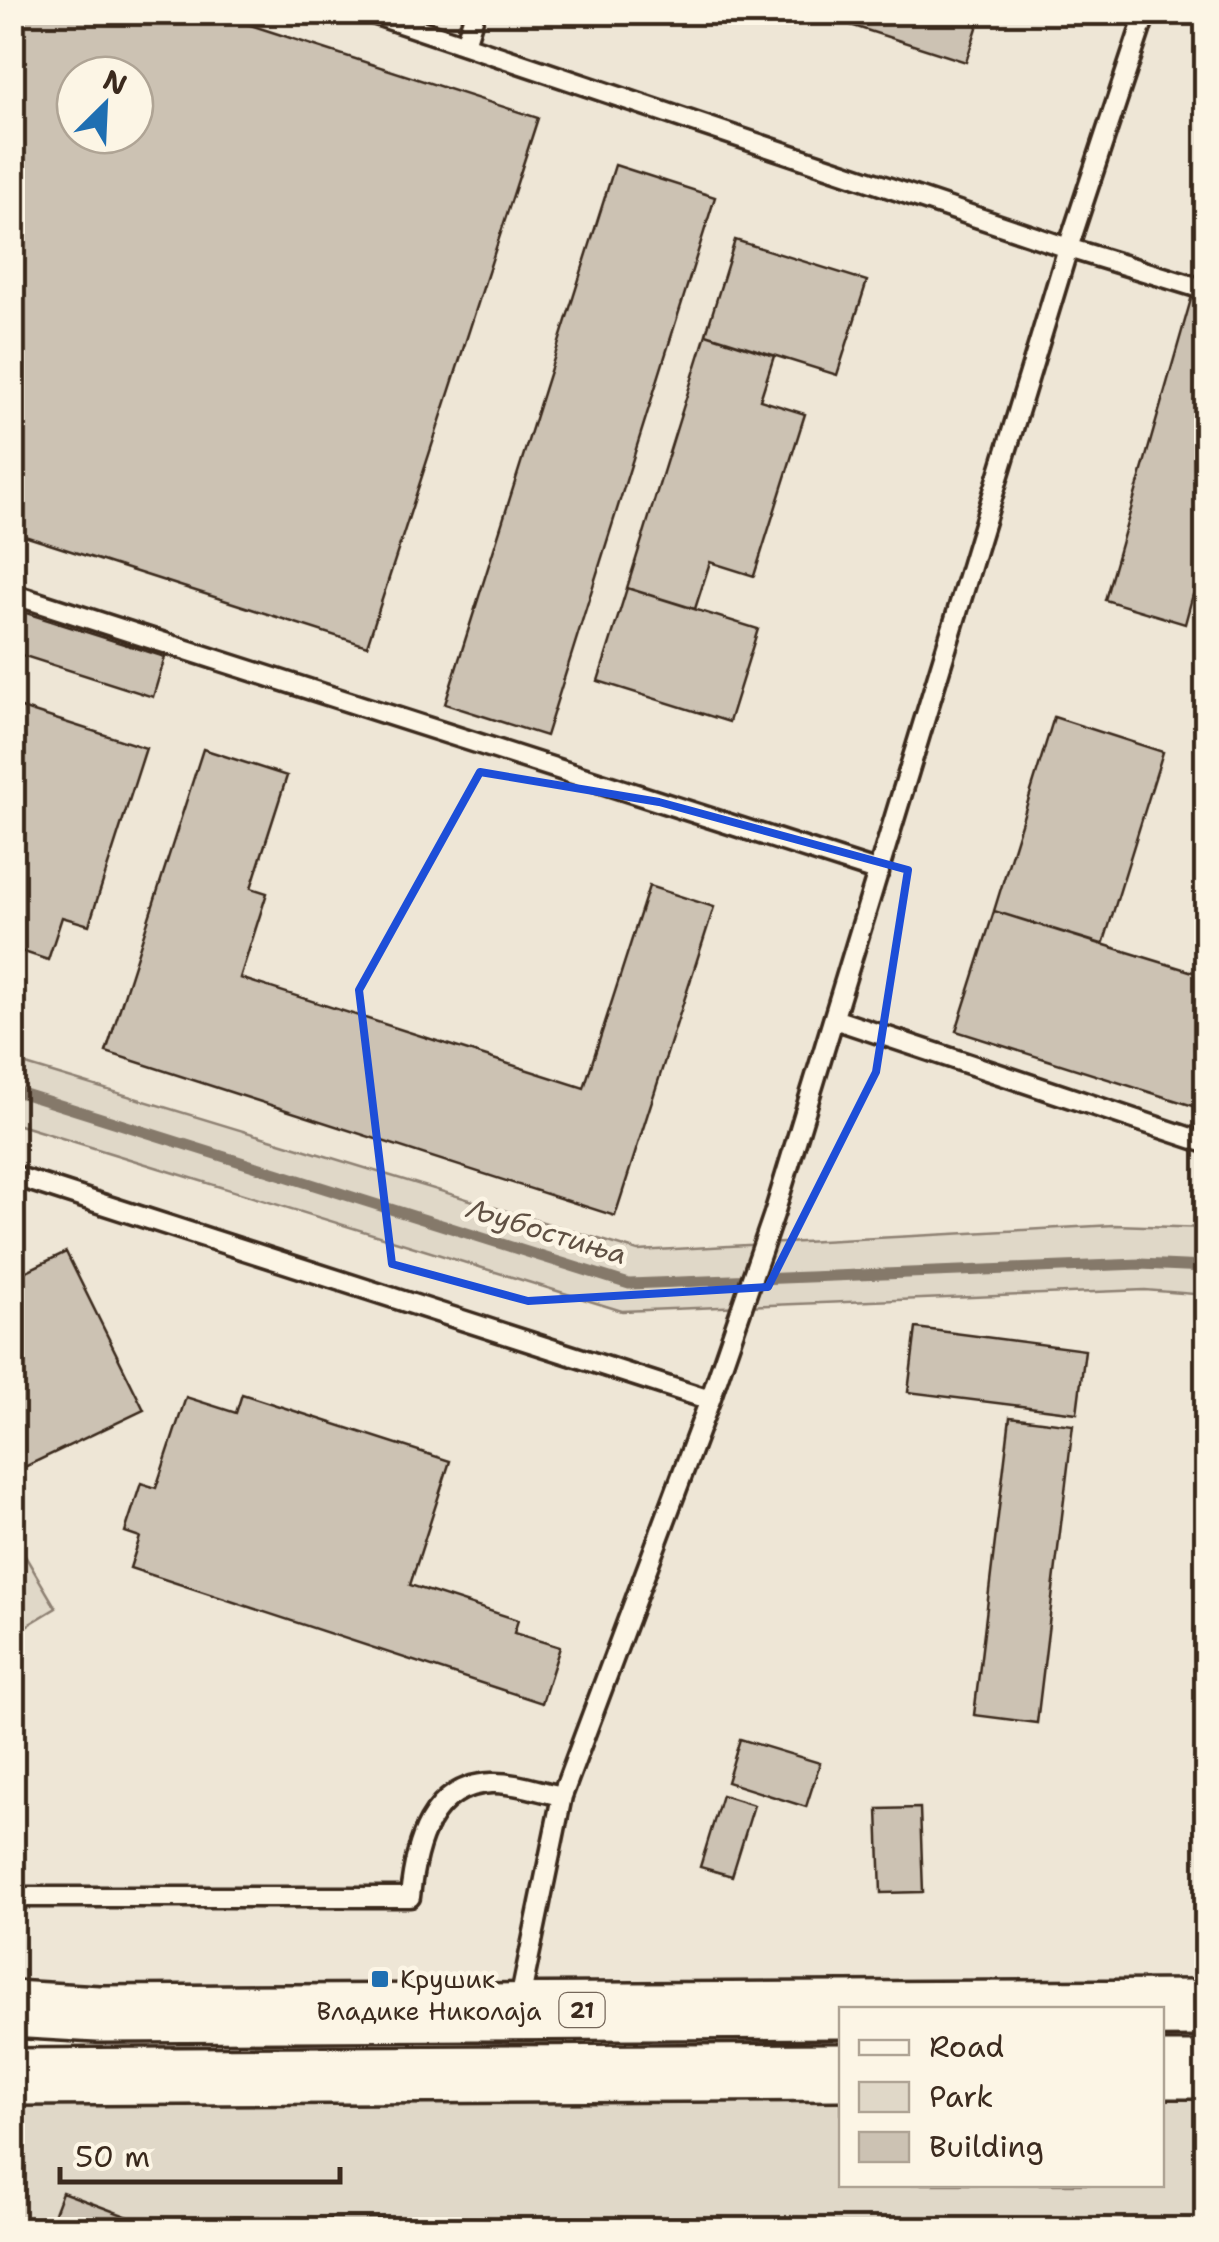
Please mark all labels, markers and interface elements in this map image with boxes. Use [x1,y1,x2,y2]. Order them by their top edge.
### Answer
north arrow [55,55,155,155]
text: N [97,60,133,104]
water label: Љубостиња [462,1188,632,1273]
place label: Крушик [400,1962,495,1996]
marker: Крушик [369,1968,391,1990]
road number: 21 [560,1993,604,2027]
street label: Владике Николаја [316,1994,542,2028]
legend [839,2007,1164,2187]
text: Road [929,2026,1004,2067]
text: Park [929,2076,993,2117]
scale bar [60,2122,340,2184]
text: Building [929,2126,1044,2167]
text: 50 m [75,2136,150,2177]

